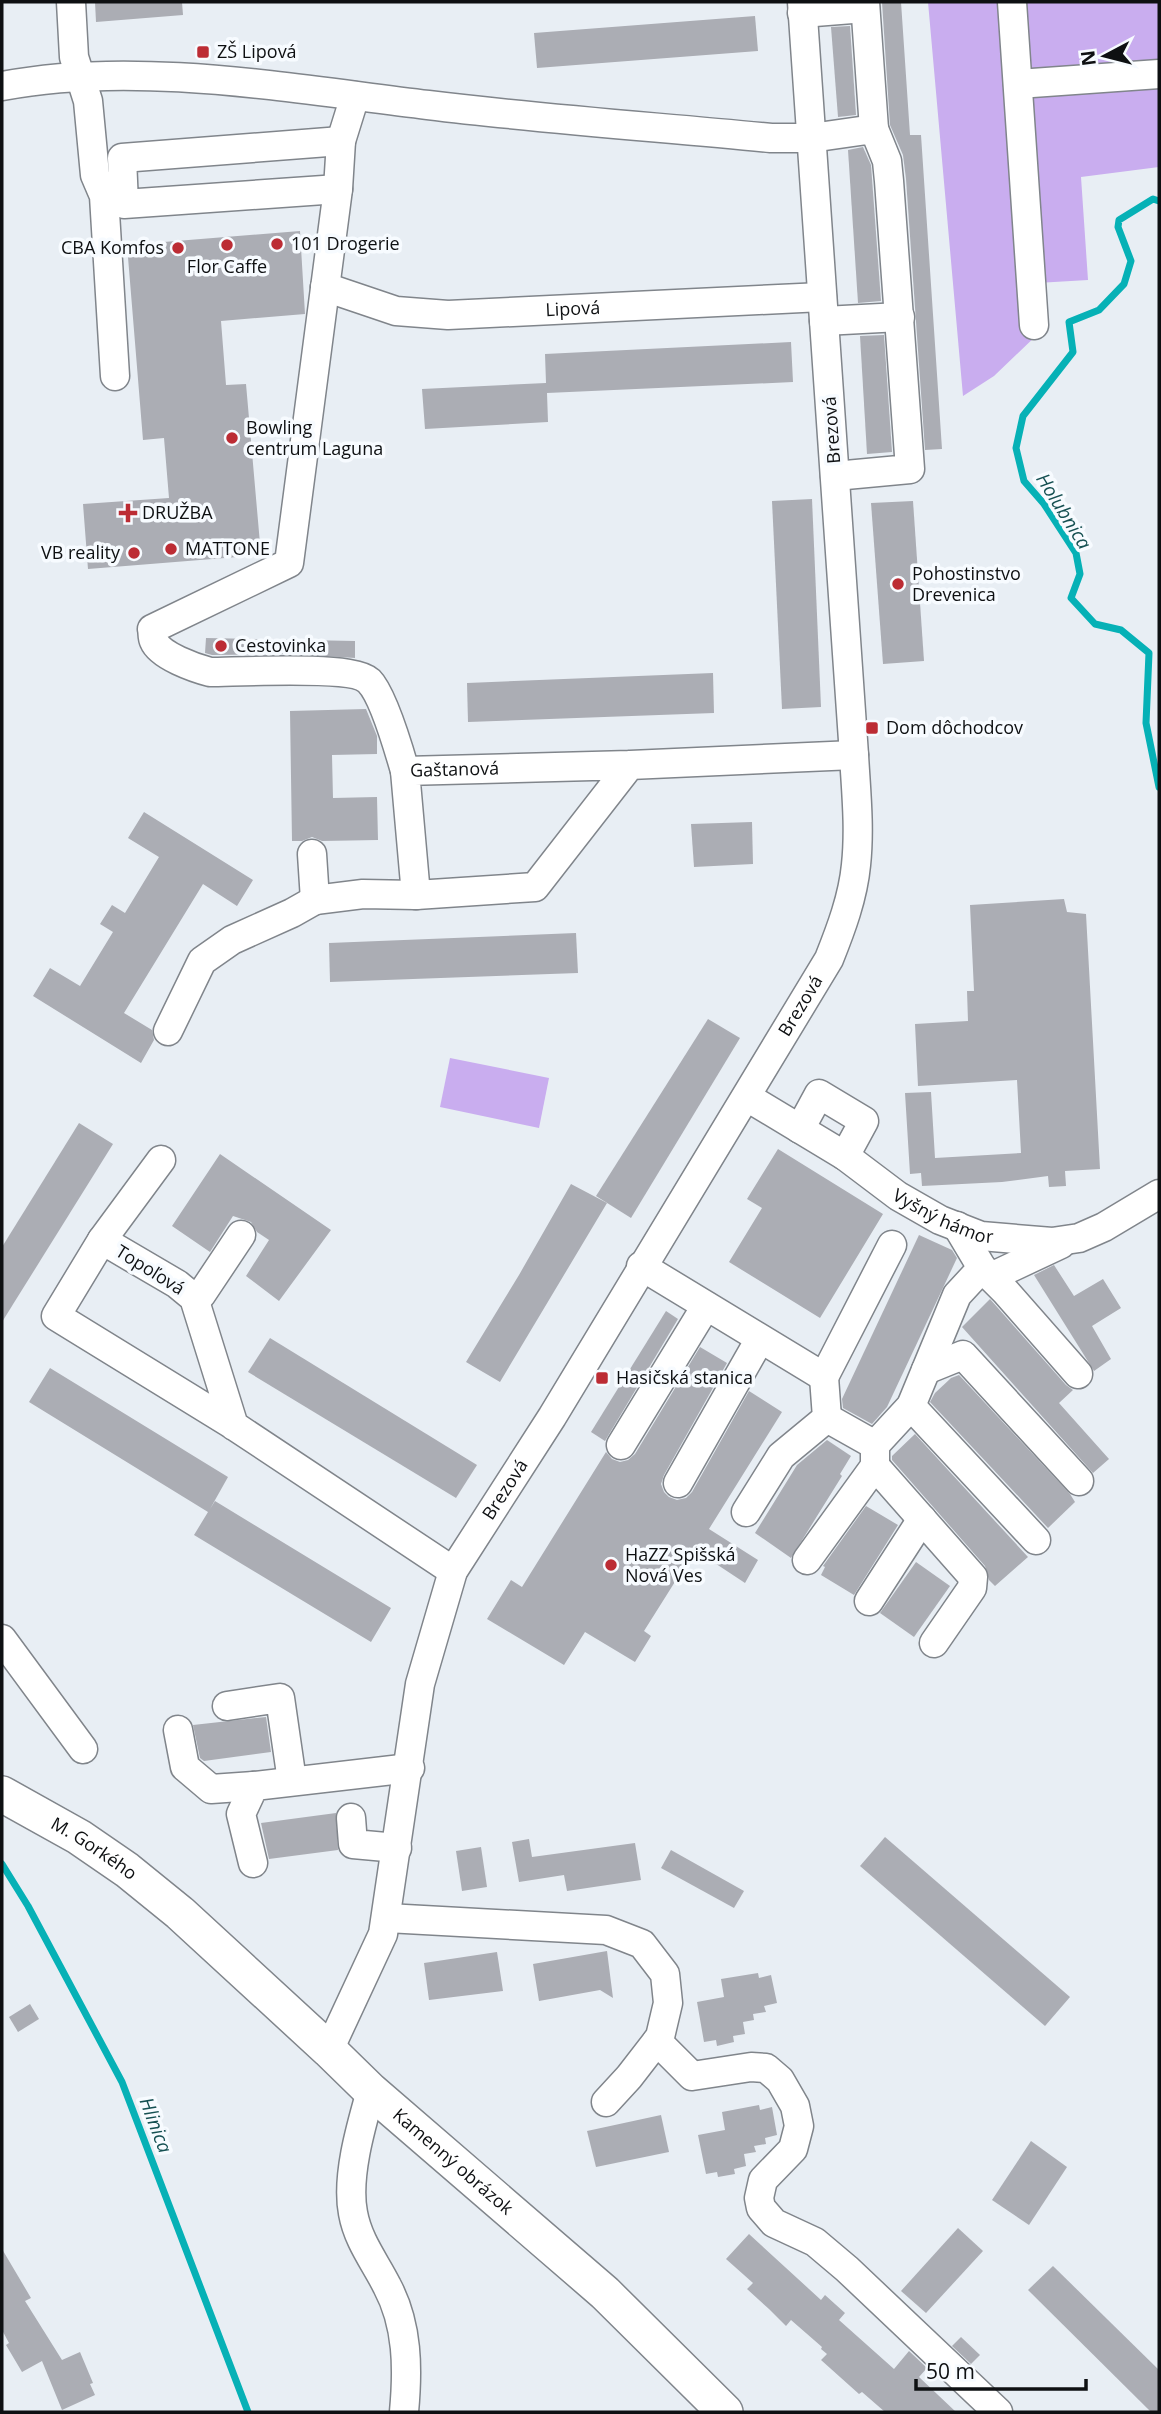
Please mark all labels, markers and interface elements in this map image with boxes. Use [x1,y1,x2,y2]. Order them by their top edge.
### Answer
north arrow [1070,21,1140,91]
place label: ZŠ Lipová [217,39,297,63]
marker: ZŠ Lipová [195,44,211,60]
text: N [1074,49,1102,67]
place label: 101 Drogerie [291,231,400,255]
place label: CBA Komfos [61,235,164,259]
marker: 101 Drogerie [269,236,285,252]
marker: Flor Caffe [219,237,235,253]
marker: CBA Komfos [170,240,186,256]
place label: Flor Caffe [187,254,267,278]
street label: Lipová [545,295,601,321]
street label: Brezová [817,396,845,465]
place label: Bowling centrum Laguna [246,415,383,460]
marker: Bowling centrum Laguna [224,430,240,446]
water label: Holubnica [1030,468,1098,554]
place label: DRUŽBA [142,500,213,524]
marker: DRUŽBA [120,505,136,521]
place label: MATTONE [185,536,270,560]
place label: VB reality [41,540,121,564]
marker: MATTONE [163,541,179,557]
marker: VB reality [126,545,142,561]
place label: Pohostinstvo Drevenica [912,561,1021,606]
marker: Pohostinstvo Drevenica [890,576,906,592]
place label: Cestovinka [235,633,326,657]
marker: Cestovinka [213,638,229,654]
place label: Dom dôchodcov [886,715,1023,739]
marker: Dom dôchodcov [864,720,880,736]
street label: Gaštanová [410,755,499,782]
street label: Brezová [772,970,828,1040]
street label: Vyšný hámor [889,1183,995,1248]
street label: Topoľová [112,1239,190,1300]
place label: Hasičská stanica [616,1365,753,1389]
marker: Hasičská stanica [594,1370,610,1386]
street label: Brezová [476,1454,533,1524]
place label: HaZZ Spišská Nová Ves [625,1542,736,1587]
marker: HaZZ Spišská Nová Ves [603,1557,619,1573]
street label: M. Gorkého [47,1811,143,1885]
water label: Hlinica [134,2093,179,2157]
street label: Kamenný obrázok [388,2102,519,2220]
scale bar [916,2348,1086,2392]
text: 50 m [926,2357,975,2385]

